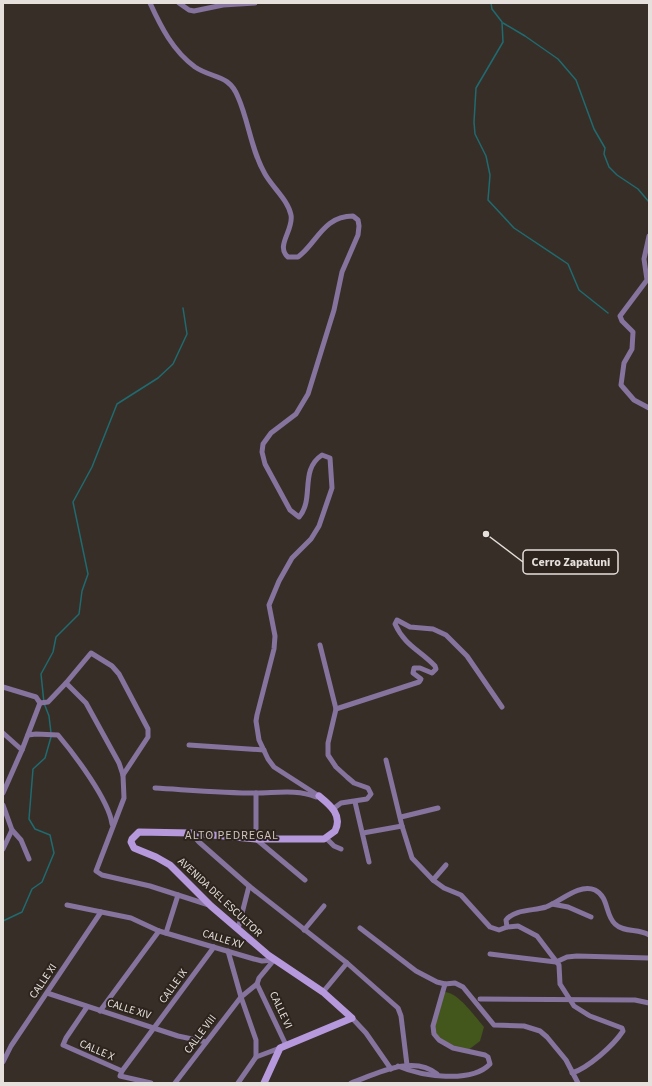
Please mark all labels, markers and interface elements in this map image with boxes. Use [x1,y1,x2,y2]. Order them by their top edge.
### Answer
callout: Cerro Zapatuni [523,550,618,574]
text: Cerro Zapatuni [532,554,610,571]
district label: ALTO PEDREGAL [185,827,279,844]
street label: AVENIDA DEL ESCULTOR [175,854,265,940]
street label: CALLE XV [201,926,246,952]
street label: CALLE XI [26,960,60,1002]
street label: CALLE IX [155,965,191,1006]
street label: CALLE VI [266,989,296,1031]
street label: CALLE XIV [105,995,153,1023]
street label: CALLE VIII [180,1011,220,1057]
street label: CALLE X [77,1036,117,1064]

